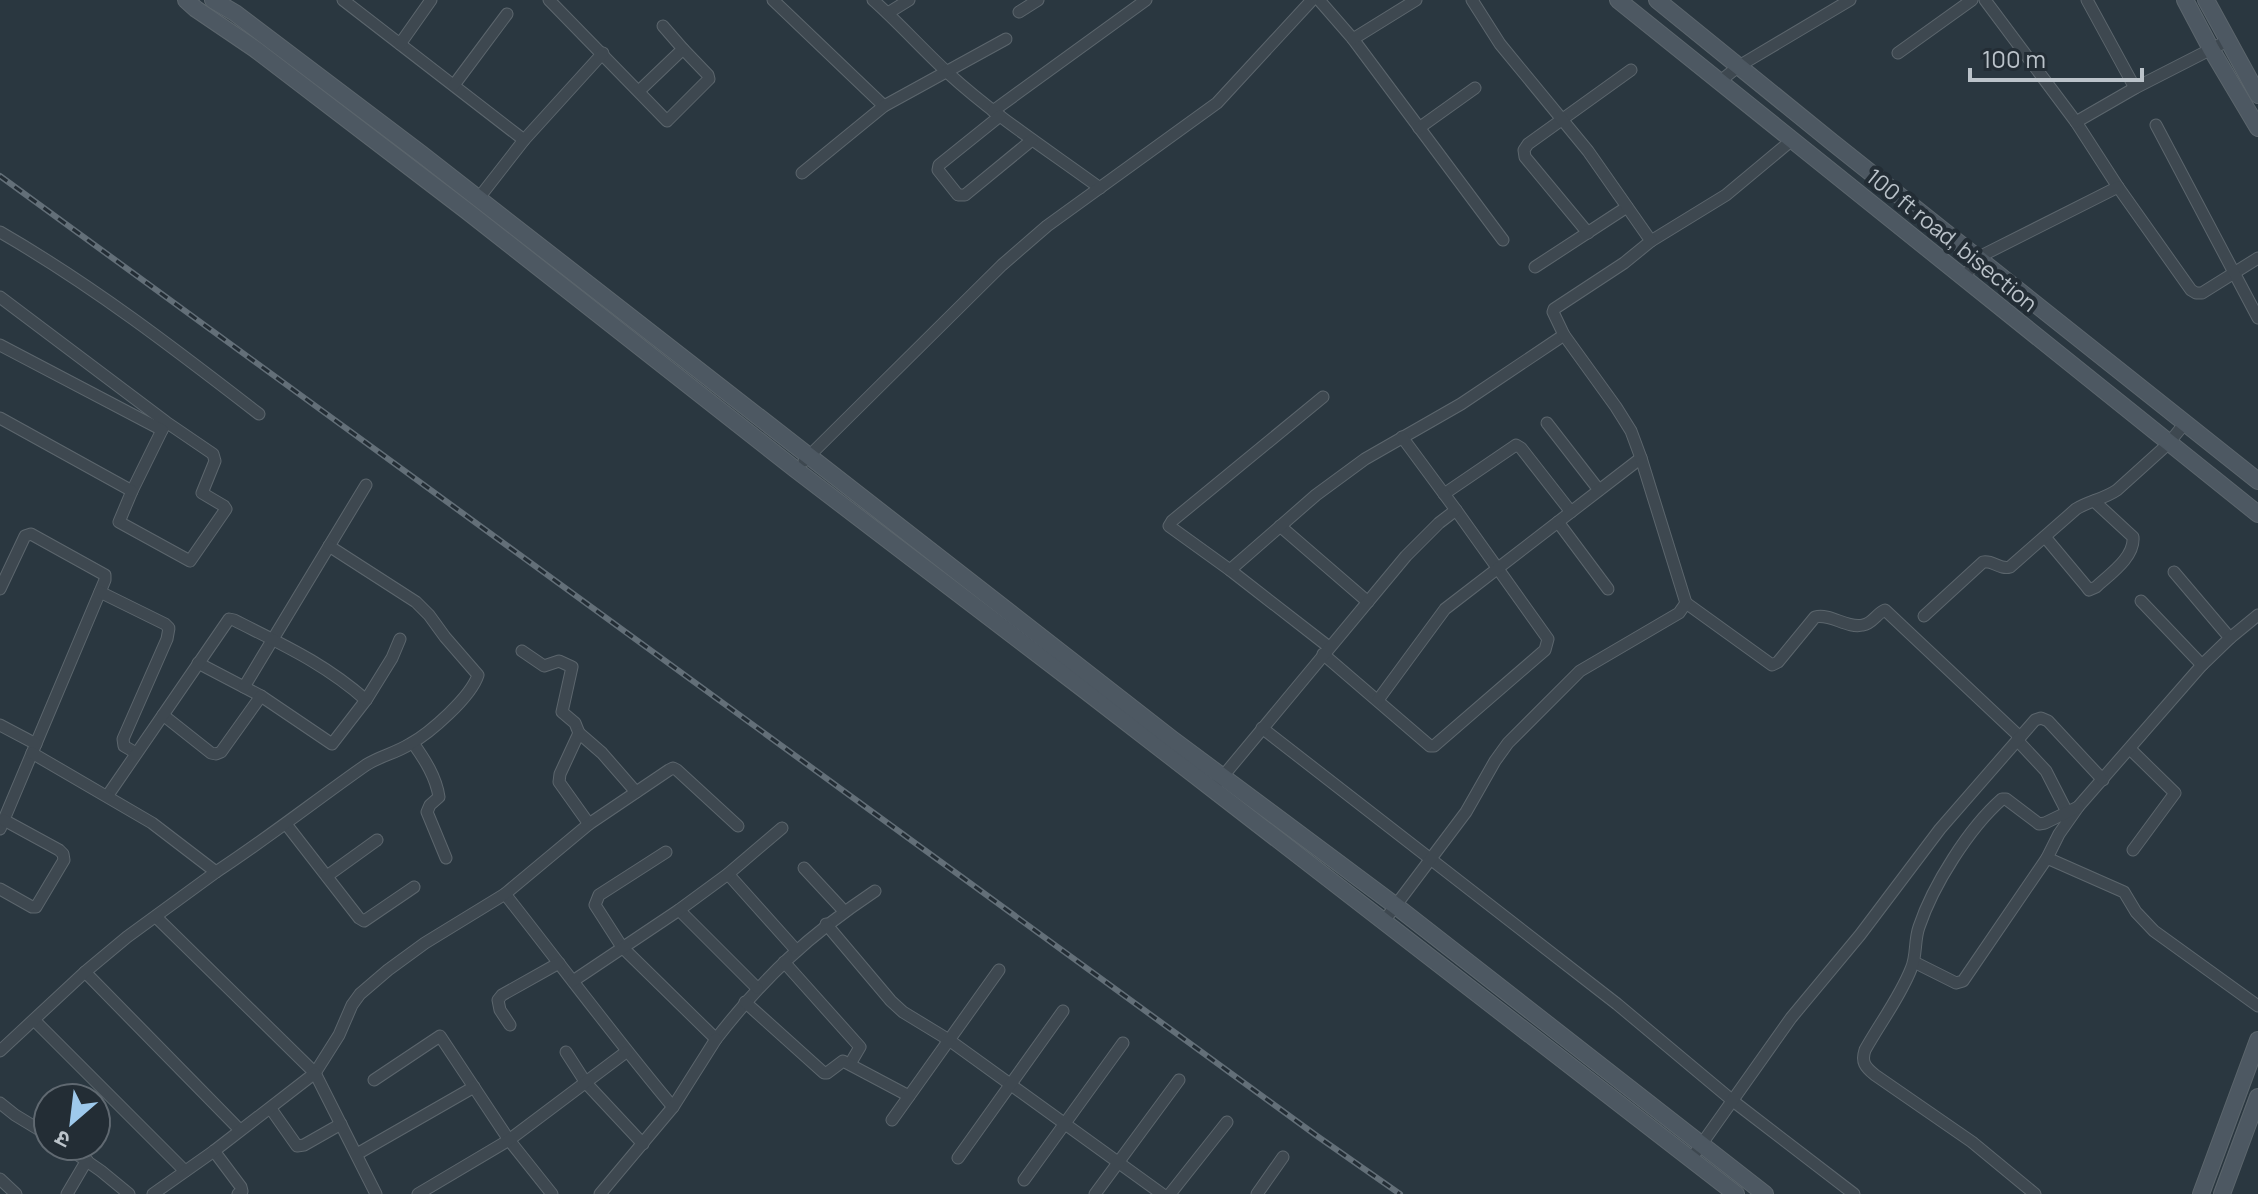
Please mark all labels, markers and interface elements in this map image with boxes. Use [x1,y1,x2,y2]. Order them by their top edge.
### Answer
scale bar [1970,32,2142,82]
text: 100 m [1982,42,2046,75]
street label: 100 ft road, bisection [1860,162,2044,318]
north arrow [32,1082,112,1162]
text: उ [49,1123,75,1156]

